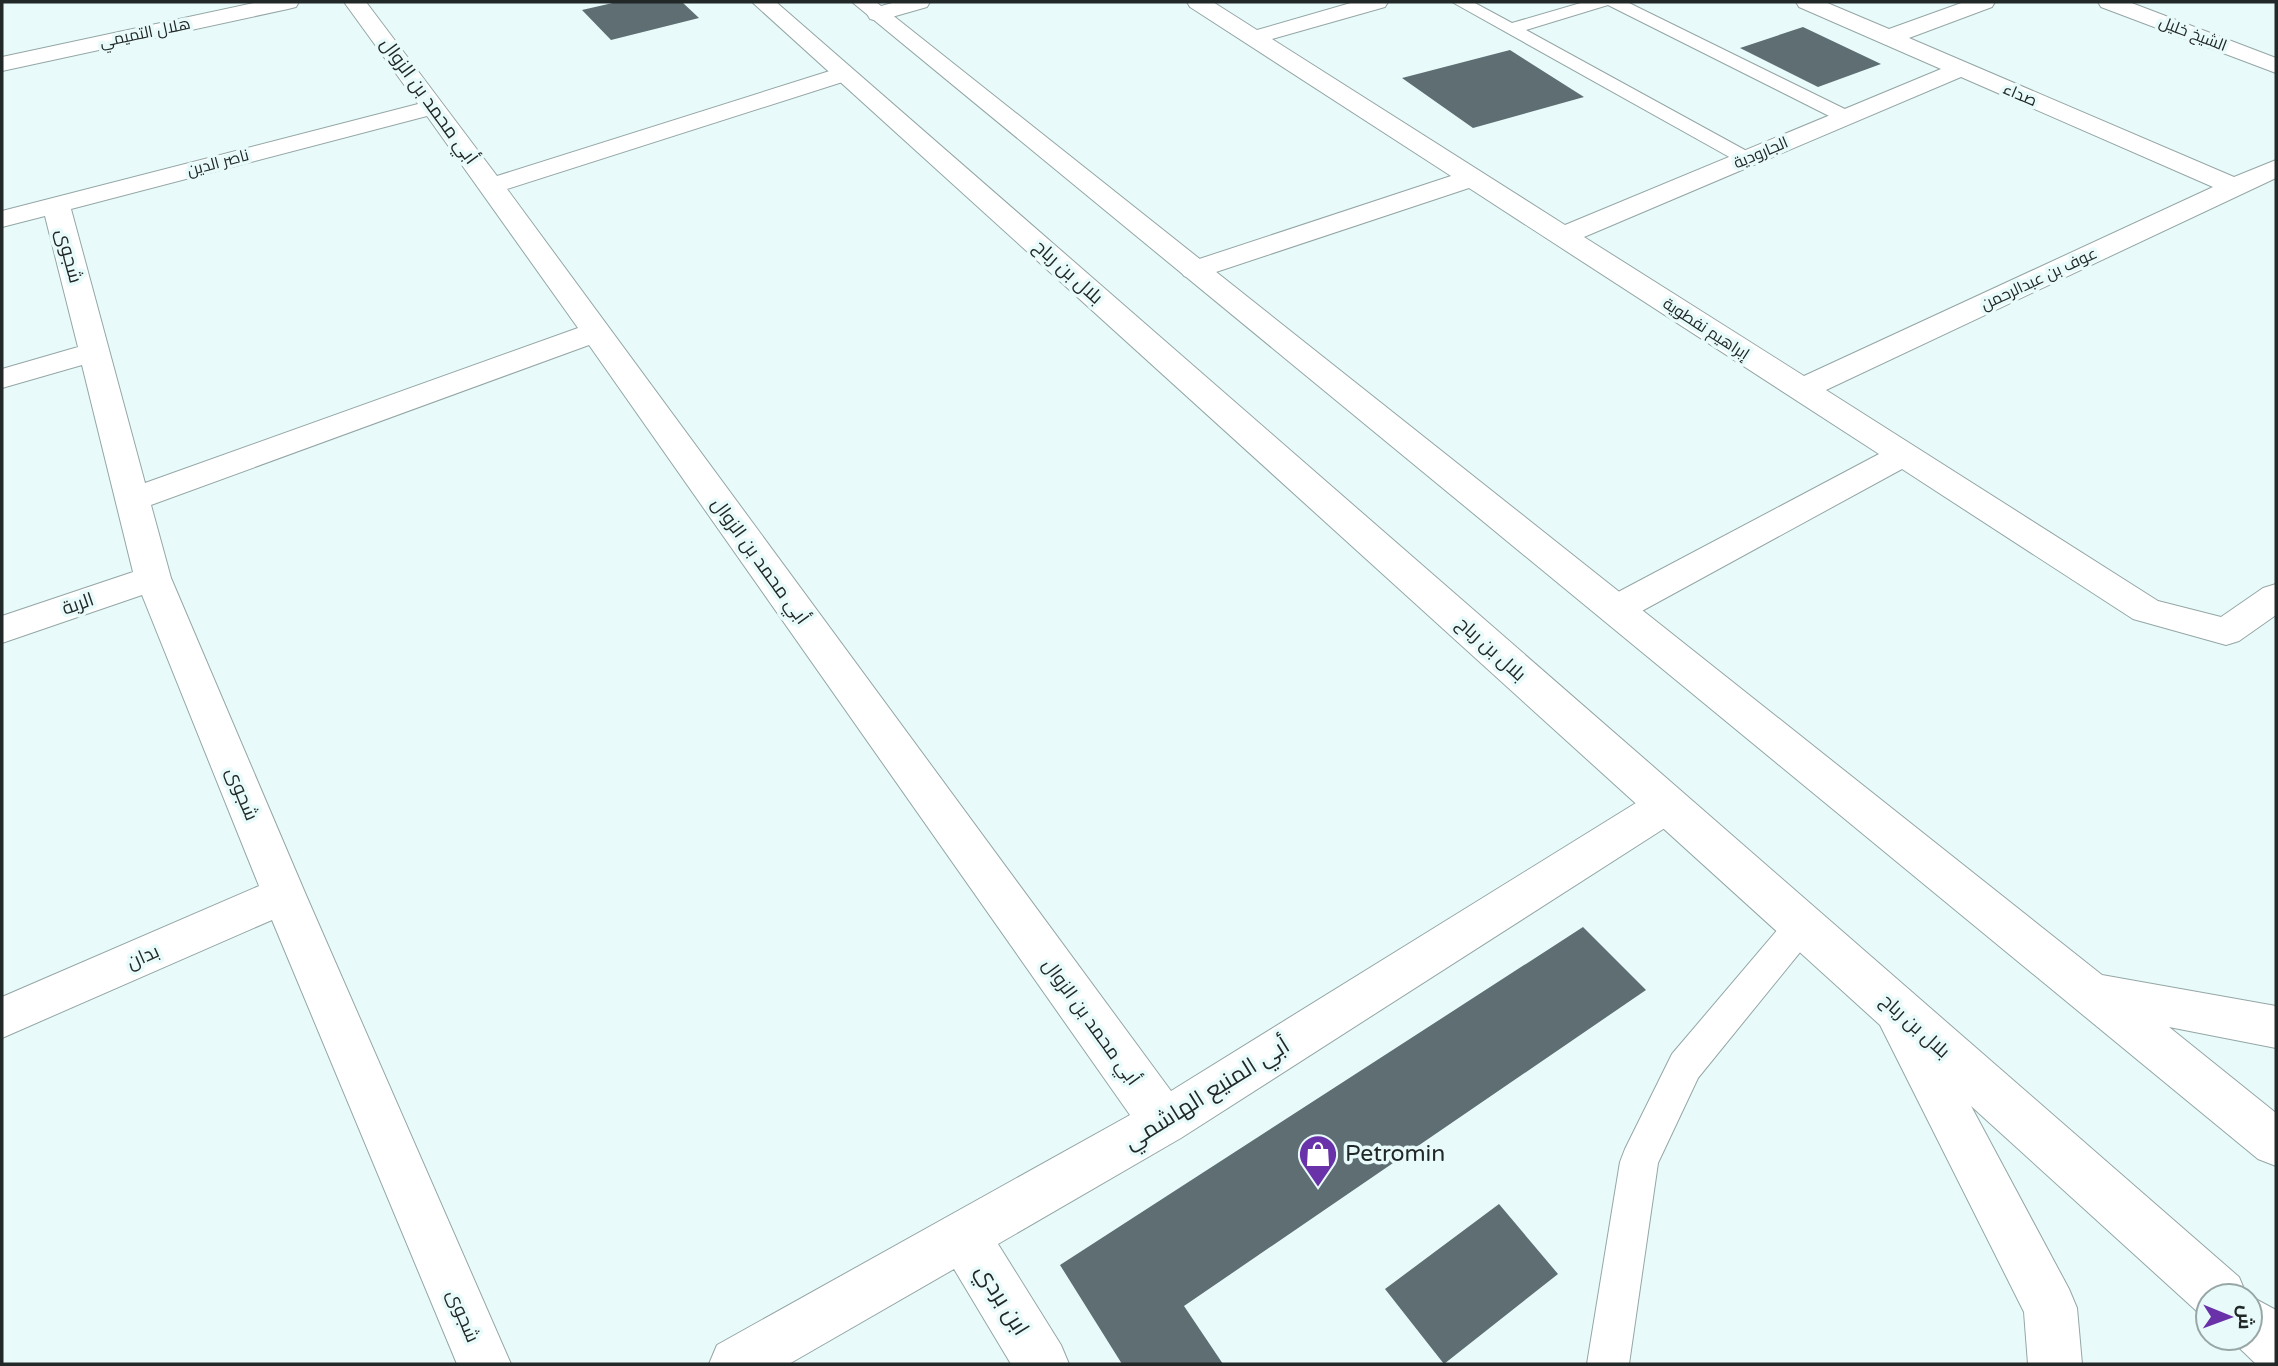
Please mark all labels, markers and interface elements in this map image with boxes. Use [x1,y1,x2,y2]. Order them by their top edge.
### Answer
street label: الشيخ خليل [2156,12,2230,57]
street label: هلال التميمي [98,14,193,55]
street label: أبي محمد بن الزوال [373,33,483,170]
street label: صداء [2000,79,2040,111]
street label: الجارودية [1731,133,1791,173]
street label: ناصر الدين [185,145,251,181]
street label: شجوى [51,226,87,286]
street label: بلال بن رباح [1028,235,1107,310]
street label: عوف بن عبدالرحمن [1978,243,2100,315]
street label: إبراهيم نفطوية [1658,294,1753,365]
street label: أبي محمد بن الزوال [704,493,814,630]
street label: الربة [59,588,97,620]
street label: بلال بن رباح [1451,612,1530,687]
street label: شجوى [221,764,263,824]
street label: بدان [123,940,163,974]
street label: أبي محمد بن الزوال [1035,954,1145,1091]
street label: بلال بن رباح [1875,989,1954,1064]
street label: أبي المنيع الهاشمي [1118,1030,1297,1159]
shop icon: Petromin [1297,1133,1339,1188]
place label: Petromin [1345,1140,1445,1168]
street label: ابن بردي [967,1259,1035,1343]
north arrow [2194,1282,2264,1352]
street label: شجوى [442,1286,484,1346]
text: ش [2234,1305,2256,1330]

